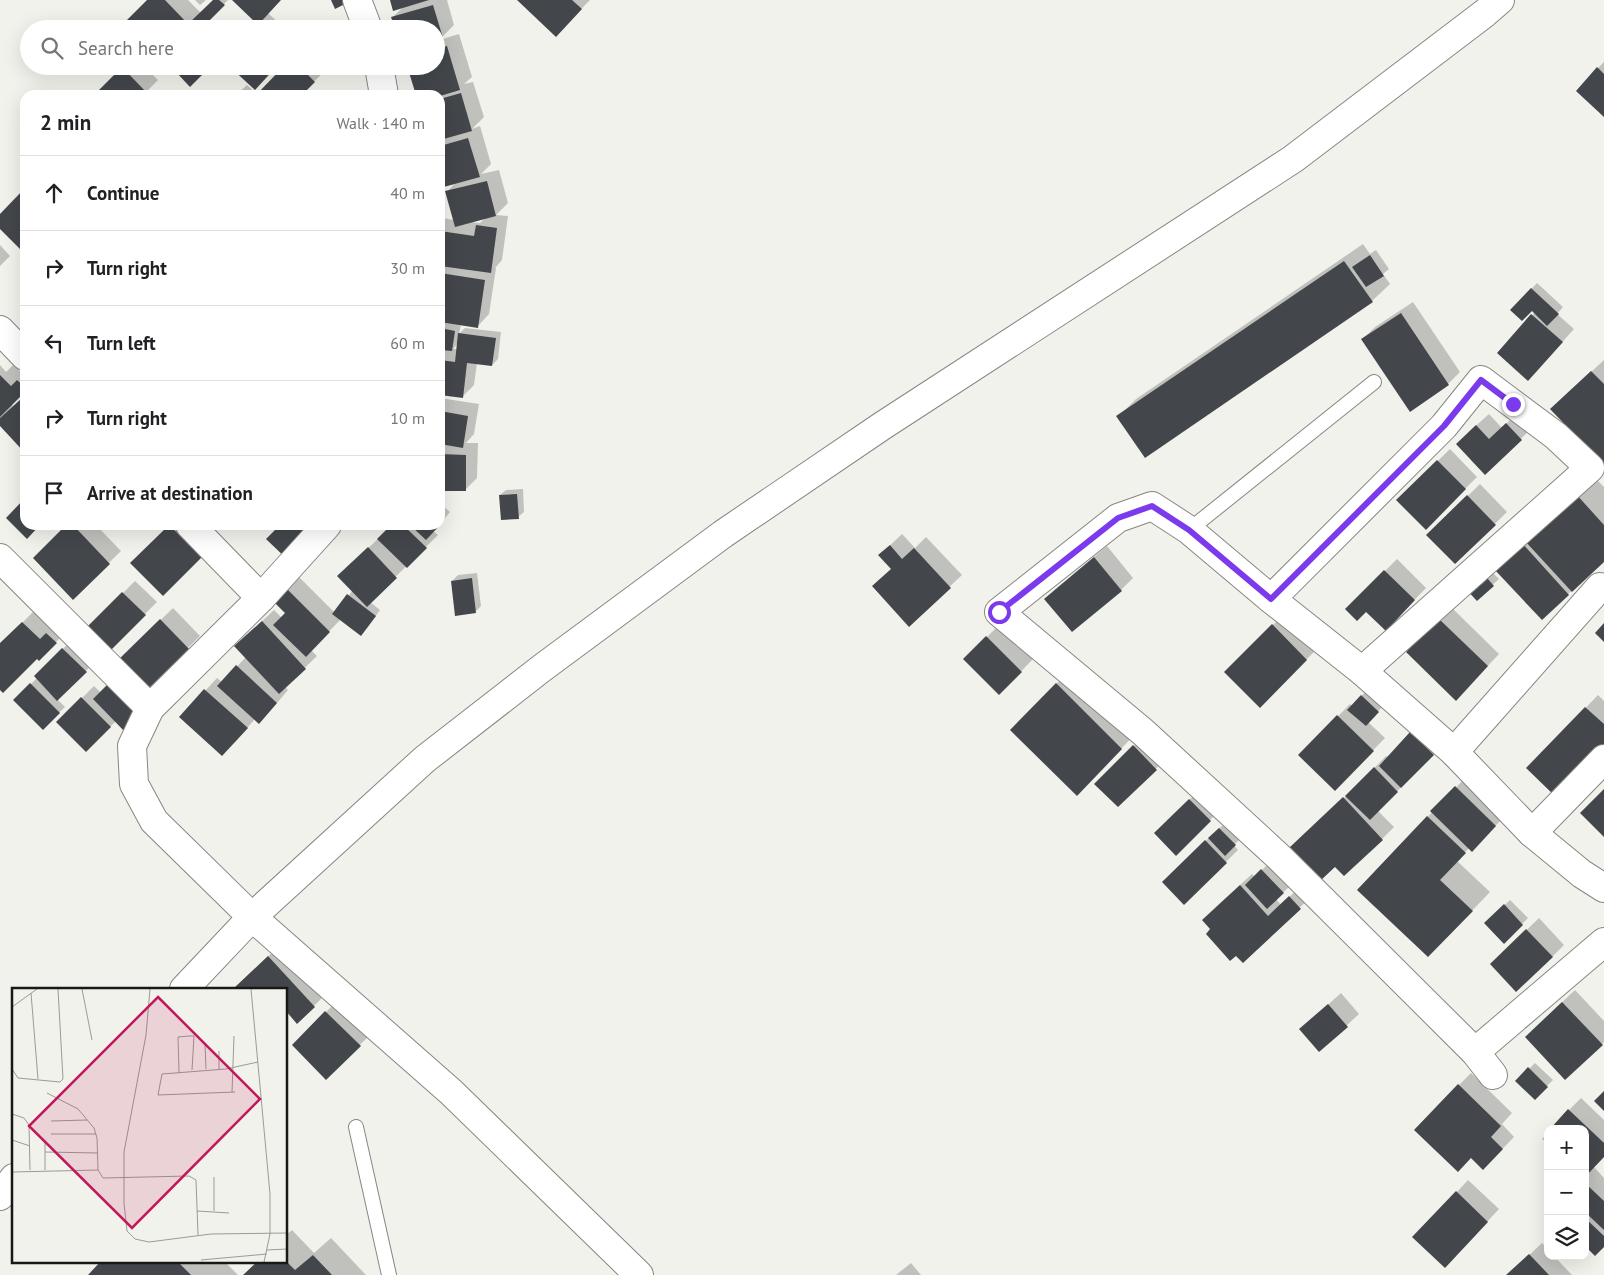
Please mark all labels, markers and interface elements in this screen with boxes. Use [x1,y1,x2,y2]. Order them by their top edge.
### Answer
search box [20,20,445,75]
icon: search [38,34,66,62]
text: Search here [78,36,174,60]
text: 2 min [40,109,91,136]
text: Walk · 140 m [336,113,425,133]
icon: ahead [40,179,68,207]
text: Continue [87,181,159,205]
text: 40 m [390,183,425,203]
icon: right [40,254,68,282]
text: Turn right [87,256,167,280]
text: 30 m [390,258,425,278]
icon: left [40,329,68,357]
text: Turn left [87,331,156,355]
text: 60 m [390,333,425,353]
route end [1502,393,1525,416]
icon: right [40,404,68,432]
text: Turn right [87,406,167,430]
text: 10 m [390,408,425,428]
icon: arrive [40,479,68,507]
text: Arrive at destination [87,481,253,505]
route start [988,601,1011,624]
inset map [12,988,288,1262]
map controls [1544,1125,1589,1260]
button: + [1544,1125,1589,1170]
button: − [1544,1170,1589,1215]
button: layers [1544,1215,1589,1260]

